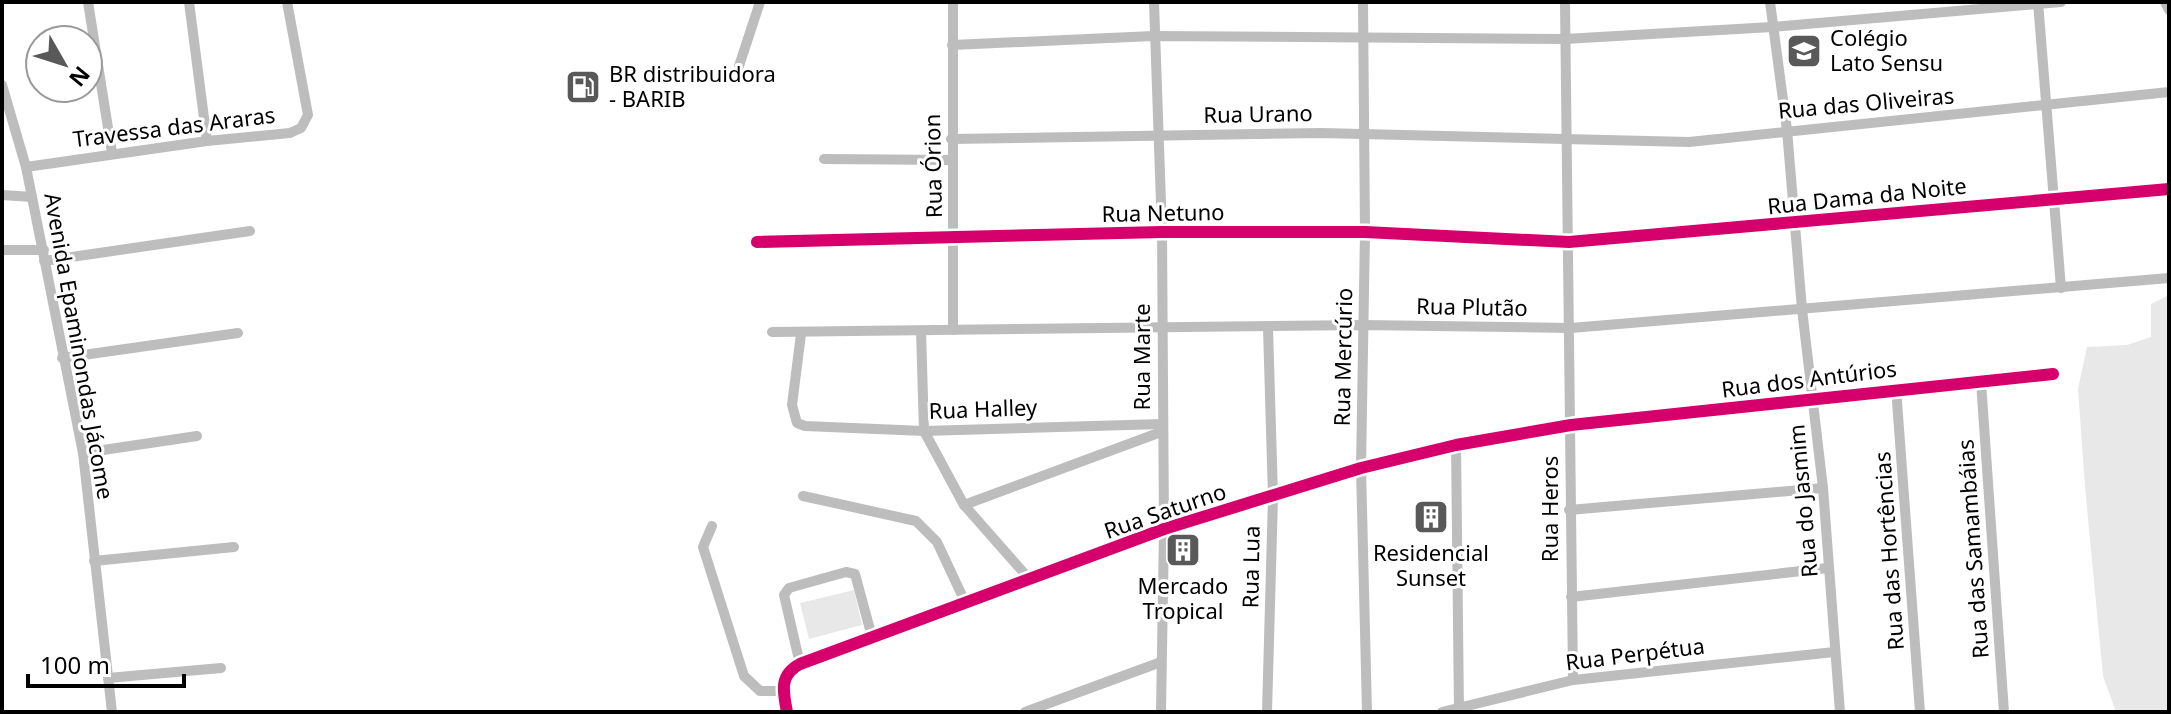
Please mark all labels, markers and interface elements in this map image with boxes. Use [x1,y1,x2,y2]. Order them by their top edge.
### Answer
place label: Colégio Lato Sensu [1830,22,1943,77]
north arrow [24,24,104,104]
school or university icon: Colégio Lato Sensu [1785,32,1823,70]
place label: BR distribuidora - BARIB [609,58,776,113]
text: N [63,61,98,94]
fuel station icon: BR distribuidora - BARIB [564,68,602,106]
street label: Rua das Oliveiras [1777,79,1955,125]
street label: Rua Urano [1203,97,1313,129]
street label: Travessa das Araras [71,99,277,153]
street label: Rua Órion [916,114,948,218]
street label: Rua Dama da Noite [1766,170,1968,220]
street label: Avenida Epaminondas Jácome [38,190,122,501]
street label: Rua Netuno [1101,196,1225,228]
street label: Rua Mercúrio [1326,287,1358,427]
street label: Rua Plutão [1416,290,1528,322]
street label: Rua Marte [1126,303,1156,411]
street label: Rua dos Antúrios [1720,352,1898,404]
street label: Rua Halley [928,391,1038,425]
street label: Rua do Jasmim [1780,423,1824,579]
street label: Rua das Samambáias [1949,438,1995,660]
street label: Rua das Hortências [1866,451,1910,651]
street label: Rua Heros [1534,456,1564,562]
street label: Rua Saturno [1100,475,1230,545]
building icon: Residencial Sunset [1412,498,1450,536]
street label: Rua Lua [1234,525,1266,609]
building icon: Mercado Tropical [1164,531,1202,569]
place label: Residencial Sunset [1373,537,1489,592]
place label: Mercado Tropical [1138,570,1228,625]
street label: Rua Perpétua [1564,630,1706,676]
scale bar [28,638,184,688]
text: 100 m [40,648,110,681]

